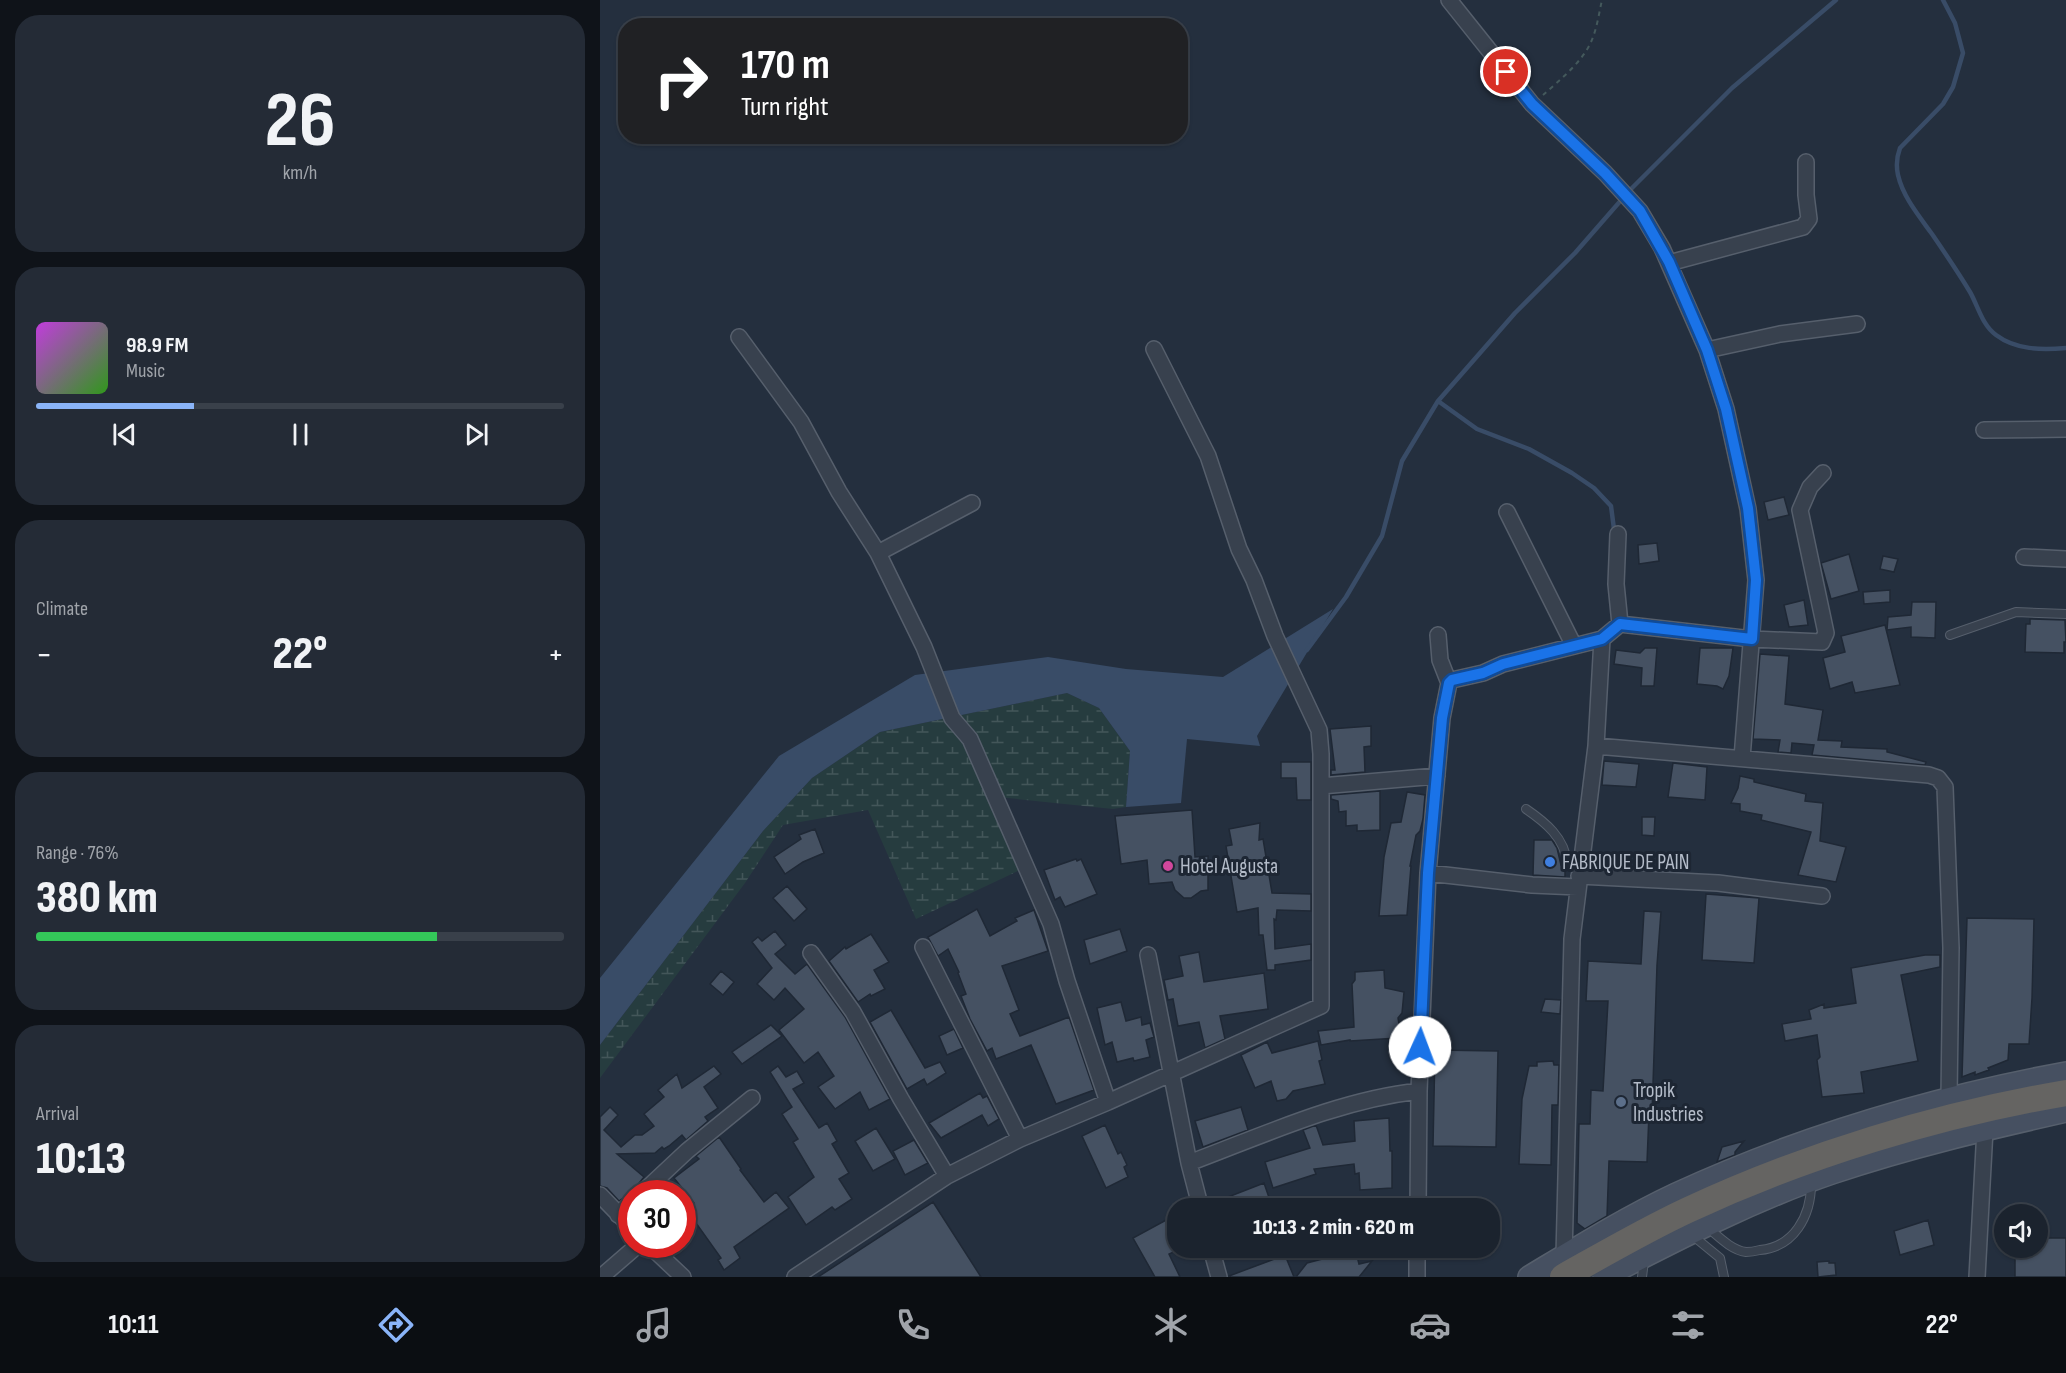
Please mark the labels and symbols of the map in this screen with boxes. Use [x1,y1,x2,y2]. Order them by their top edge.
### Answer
pin [1480,46,1531,97]
place label: FABRIQUE DE PAIN [1562,850,1690,875]
place label: Hotel Augusta [1180,854,1278,879]
marker: FABRIQUE DE PAIN [1543,855,1557,869]
marker: Hotel Augusta [1161,859,1175,873]
position arrow [1388,1015,1452,1079]
place label: Tropik Industries [1633,1078,1704,1127]
marker: Tropik Industries [1614,1095,1628,1109]
speed limit sign: 30 [618,1180,696,1258]

